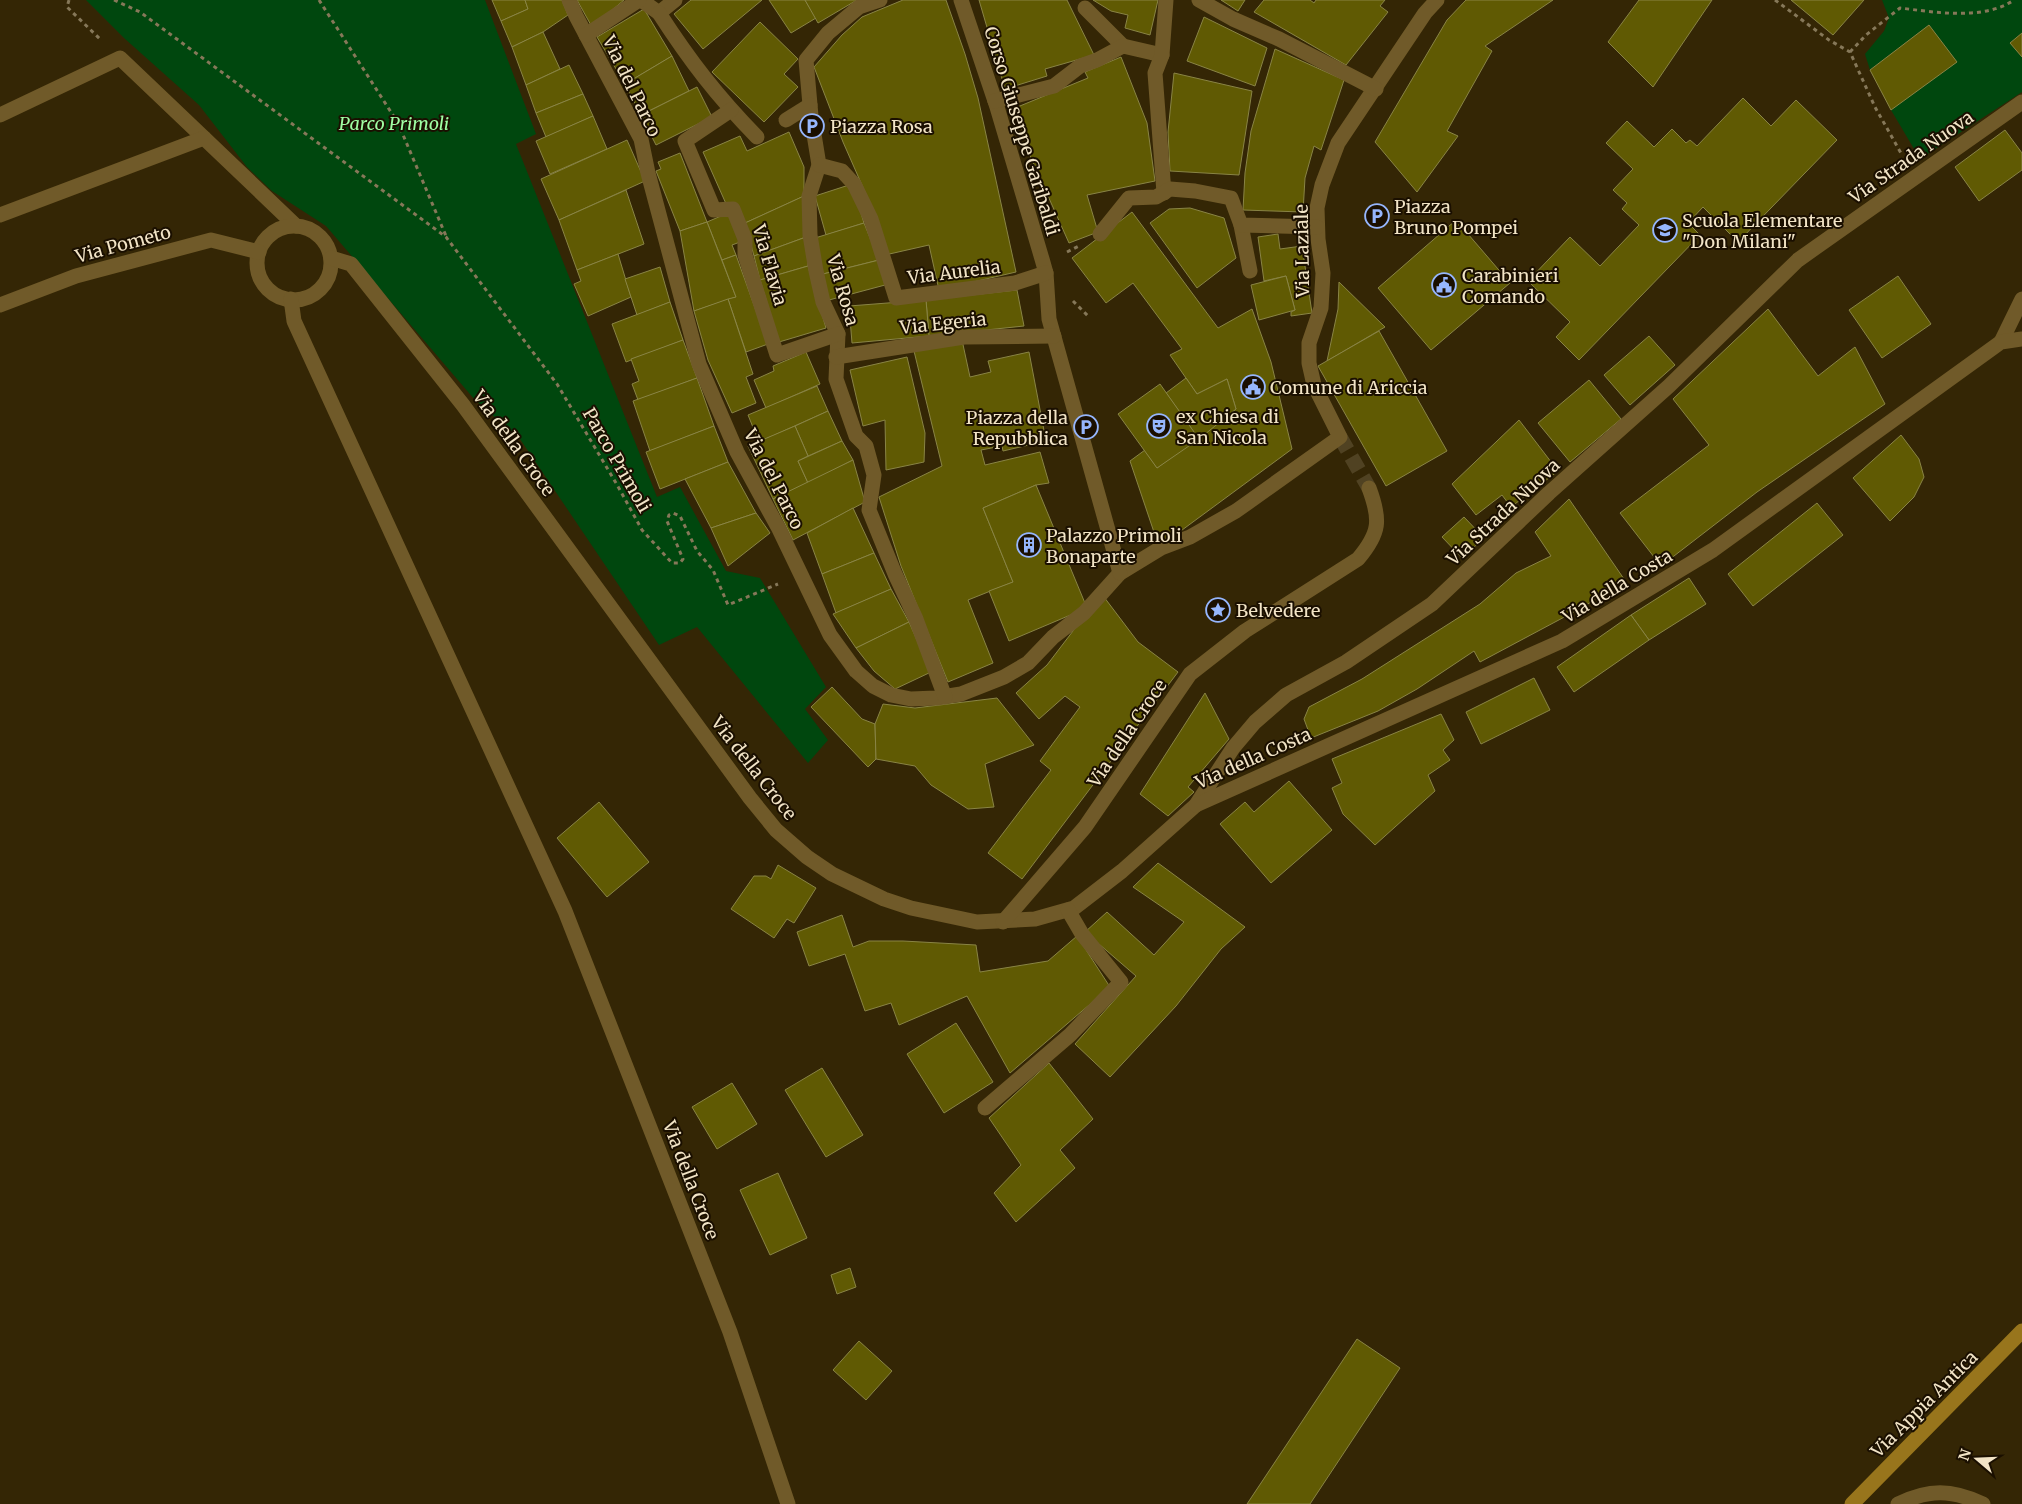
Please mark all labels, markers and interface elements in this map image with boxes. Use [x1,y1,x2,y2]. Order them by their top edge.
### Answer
street label: Corso Giuseppe Garibaldi [979,24,1065,238]
street label: Via del Parco [597,31,666,140]
street label: Via Strada Nuova [1843,105,1978,209]
park label: Parco Primoli [339,112,449,135]
parking icon: Piazza Rosa [799,113,825,139]
place label: Piazza Rosa [830,115,933,138]
place label: Piazza Bruno Pompei [1394,195,1518,239]
parking icon: Piazza Bruno Pompei [1364,203,1390,229]
street label: Via Laziale [1290,204,1314,299]
place label: Scuola Elementare "Don Milani" [1682,209,1842,253]
school or university icon: Scuola Elementare "Don Milani" [1652,217,1678,243]
street label: Via Pometo [72,220,173,268]
street label: Via Flavia [747,221,793,309]
street label: Via Rosa [822,251,864,329]
street label: Via Aurelia [905,255,1002,289]
place label: Carabinieri Comando [1462,264,1559,308]
public building icon: Carabinieri Comando [1431,272,1457,298]
street label: Via Egeria [898,307,988,339]
public building icon: Comune di Ariccia [1240,374,1266,400]
place label: Comune di Ariccia [1270,376,1428,399]
street label: Via della Croce [467,385,560,501]
street label: Parco Primoli [578,403,656,517]
place label: ex Chiesa di San Nicola [1176,405,1279,449]
place label: Piazza della Repubblica [966,406,1068,450]
theatre icon: ex Chiesa di San Nicola [1146,413,1172,439]
parking icon: Piazza della Repubblica [1073,414,1099,440]
street label: Via del Parco [738,424,809,533]
street label: Via Strada Nuova [1441,453,1565,571]
place label: Palazzo Primoli Bonaparte [1046,524,1182,568]
building icon: Palazzo Primoli Bonaparte [1016,532,1042,558]
street label: Via della Costa [1557,544,1677,628]
place icon: Belvedere [1205,597,1231,623]
place label: Belvedere [1236,599,1320,622]
street label: Via della Croce [1082,675,1172,792]
street label: Via della Croce [706,711,802,825]
street label: Via della Costa [1190,722,1315,794]
street label: Via della Croce [657,1116,724,1243]
street label: Via Appia Antica [1865,1345,1983,1463]
north arrow [1952,1434,2002,1484]
text: N [1954,1447,1975,1463]

